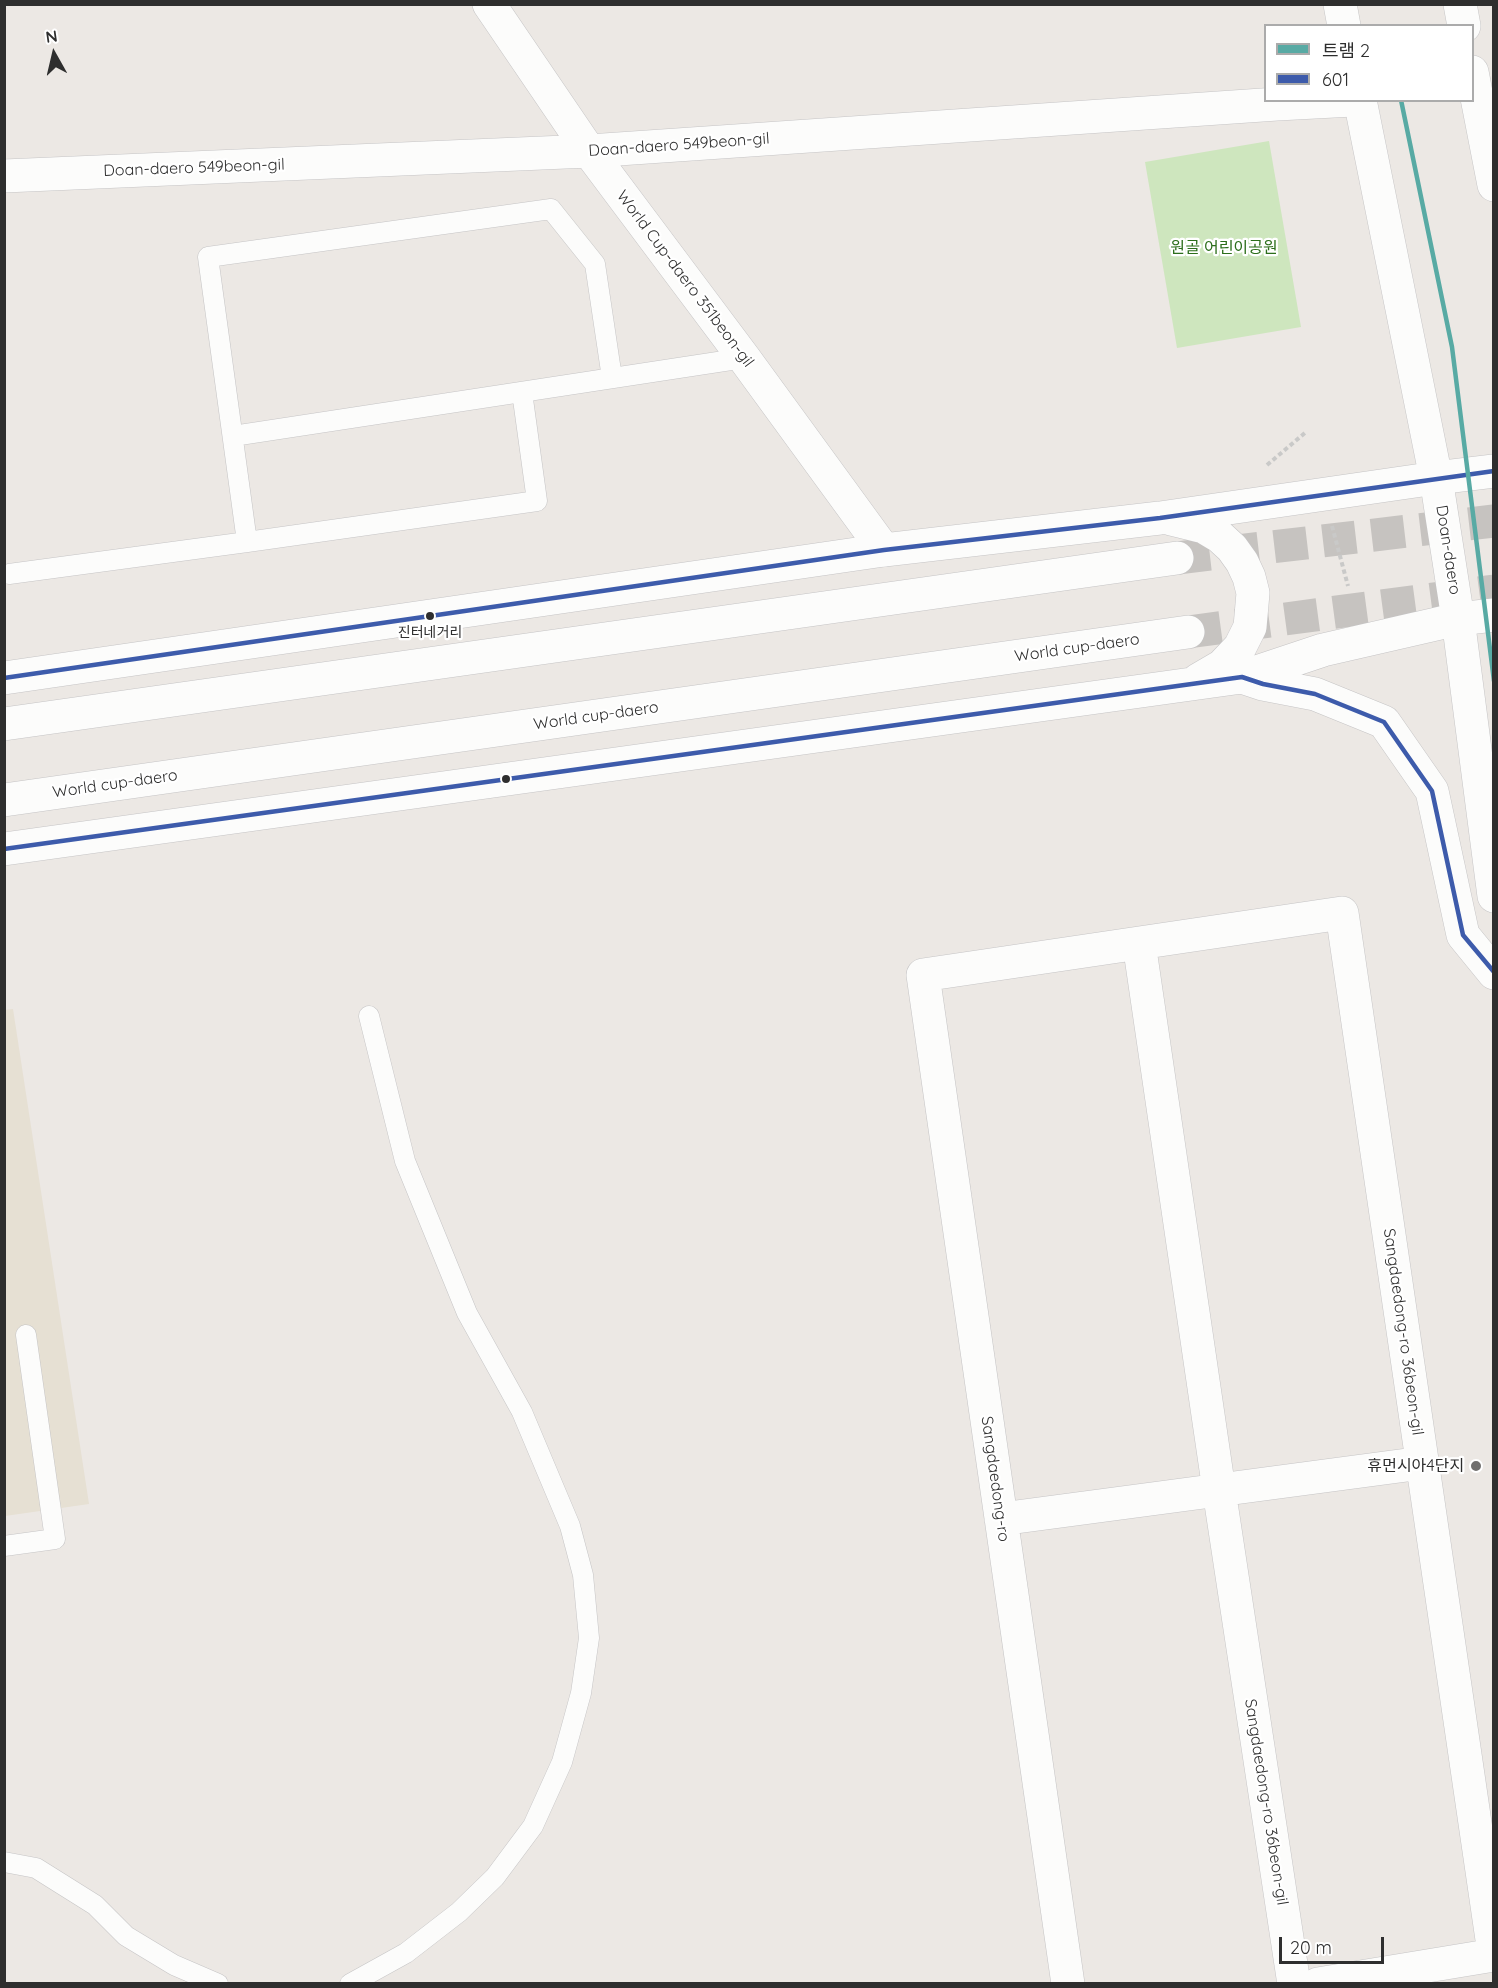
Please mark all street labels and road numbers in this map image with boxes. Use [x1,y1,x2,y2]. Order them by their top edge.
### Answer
street label: Doan-daero 549beon-gil [588,129,770,161]
street label: Doan-daero 549beon-gil [103,155,285,181]
street label: World Cup-daero 351beon-gil [612,187,758,371]
street label: Doan-daero [1431,504,1465,596]
street label: World cup-daero [1013,630,1141,666]
street label: World cup-daero [532,698,660,734]
street label: World cup-daero [51,766,179,802]
street label: Sangdaedong-ro 36beon-gil [1379,1227,1427,1437]
street label: Sangdaedong-ro [977,1415,1013,1543]
street label: Sangdaedong-ro 36beon-gil [1240,1697,1292,1907]

